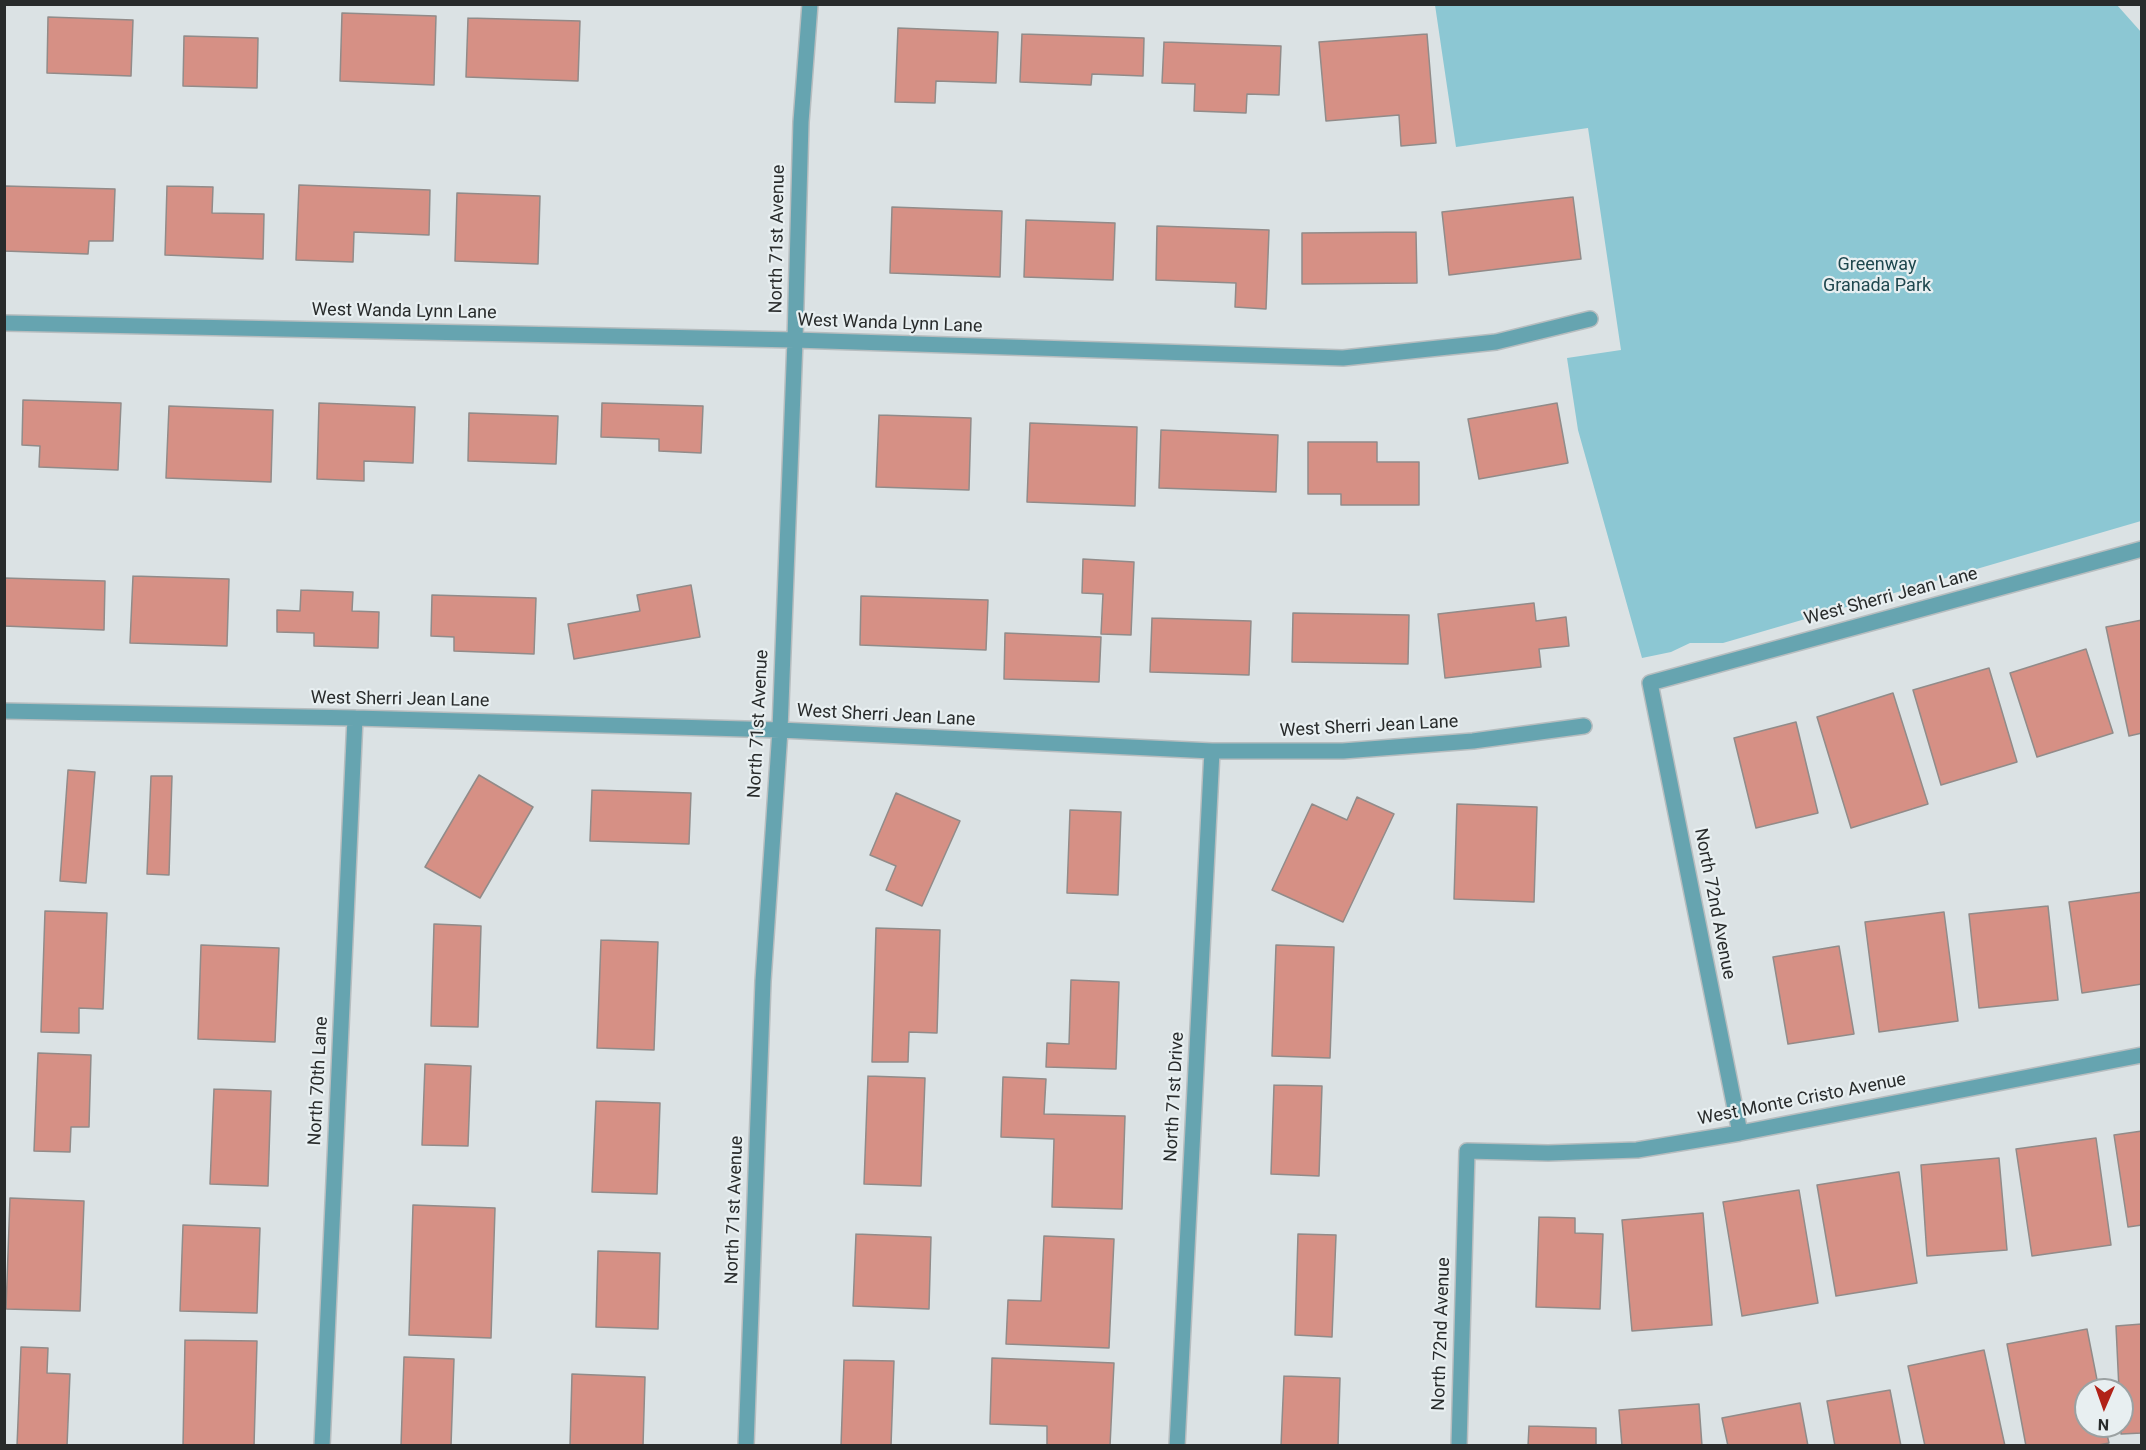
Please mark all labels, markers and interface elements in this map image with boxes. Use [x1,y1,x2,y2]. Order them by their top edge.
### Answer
street label: North 71st Avenue [766,164,790,314]
park label: Greenway Granada Park [1823,254,1931,296]
street label: West Wanda Lynn Lane [311,300,497,324]
street label: West Wanda Lynn Lane [797,310,983,338]
street label: West Sherri Jean Lane [1802,563,1980,631]
street label: North 71st Avenue [744,649,774,799]
street label: West Sherri Jean Lane [310,688,490,712]
street label: West Sherri Jean Lane [796,701,976,731]
street label: West Sherri Jean Lane [1279,712,1459,742]
street label: North 72nd Avenue [1689,827,1739,981]
street label: North 70th Lane [305,1016,333,1146]
street label: North 71st Drive [1161,1031,1189,1163]
street label: West Monte Cristo Avenue [1696,1069,1908,1131]
street label: North 71st Avenue [722,1135,748,1285]
street label: North 72nd Avenue [1429,1257,1455,1411]
north arrow [2074,1378,2134,1438]
text: N [2097,1415,2109,1434]

